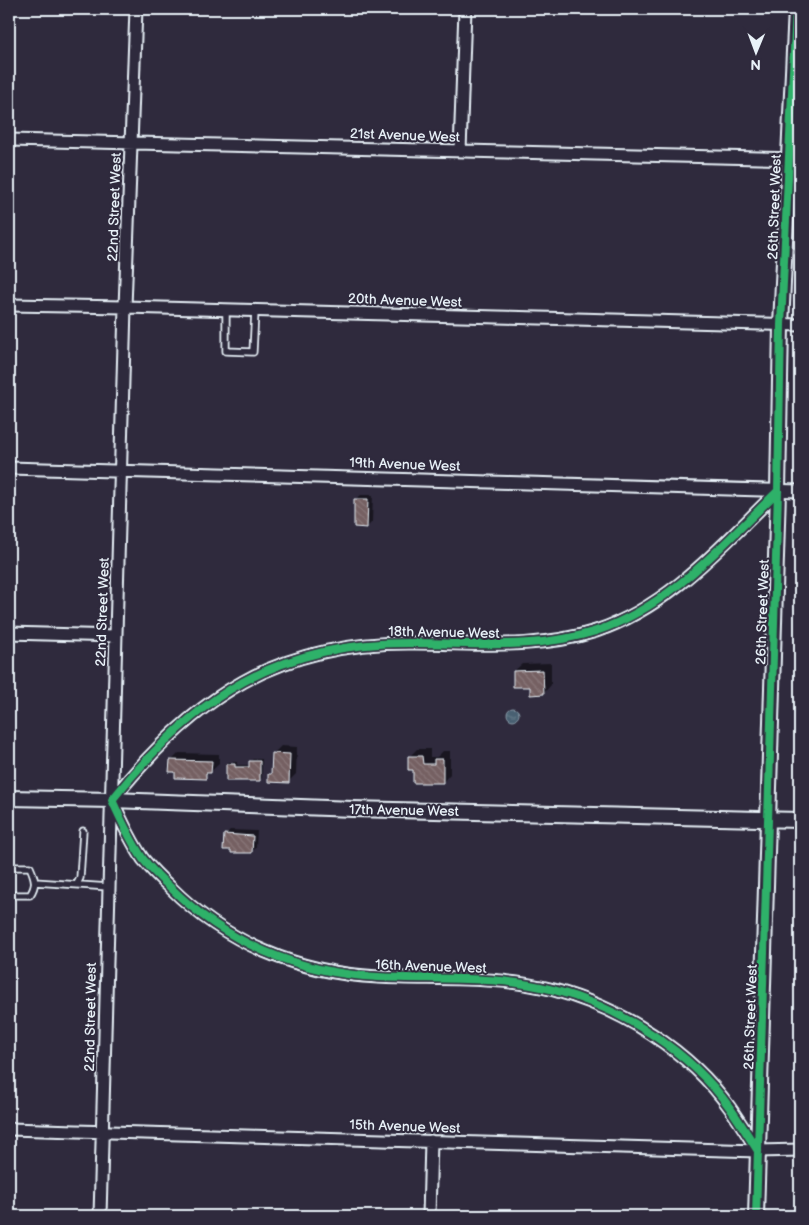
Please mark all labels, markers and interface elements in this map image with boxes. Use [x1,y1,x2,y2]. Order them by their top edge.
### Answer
north arrow [732,28,782,78]
text: N [750,56,761,73]
street label: 21st Avenue West [350,125,461,146]
street label: 22nd Street West [104,152,125,262]
street label: 26th Street West [764,153,785,260]
street label: 20th Avenue West [348,290,463,311]
street label: 19th Avenue West [349,454,461,475]
street label: 22nd Street West [92,557,113,667]
street label: 26th Street West [752,558,773,665]
street label: 18th Avenue West [388,623,500,642]
street label: 17th Avenue West [349,801,460,820]
street label: 16th Avenue West [375,956,488,977]
street label: 22nd Street West [81,962,100,1072]
street label: 26th Street West [740,963,761,1070]
street label: 15th Avenue West [349,1116,461,1137]

